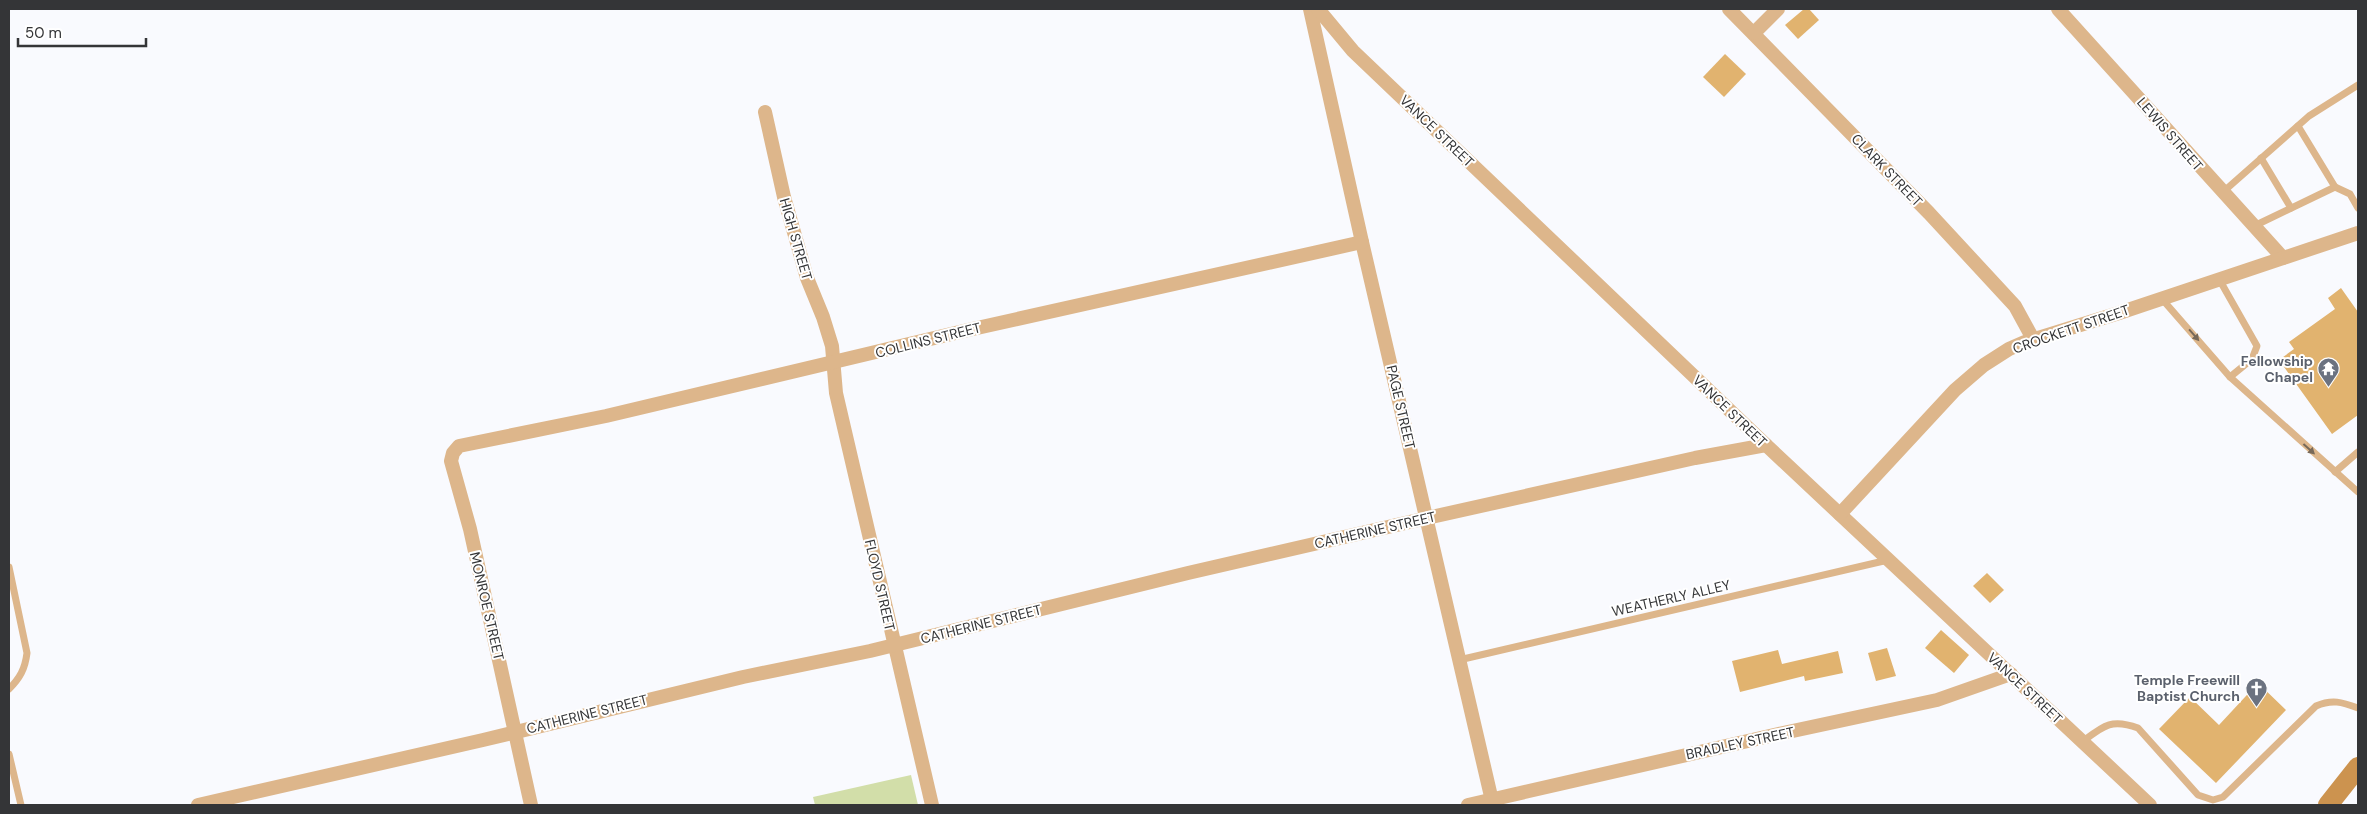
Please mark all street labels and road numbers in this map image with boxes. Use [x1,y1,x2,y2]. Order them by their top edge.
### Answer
street label: VANCE STREET [1396,91,1478,171]
street label: LEWIS STREET [2133,93,2207,175]
street label: CLARK STREET [1848,130,1926,210]
street label: HIGH STREET [776,196,816,282]
street label: CROCKETT STREET [2010,301,2132,357]
street label: COLLINS STREET [873,318,983,362]
street label: PAGE STREET [1383,363,1419,451]
street label: VANCE STREET [1689,371,1771,451]
street label: CATHERINE STREET [1313,507,1438,553]
street label: FLOYD STREET [861,538,899,633]
street label: MONROE STREET [466,550,508,662]
street label: WEATHERLY ALLEY [1610,576,1732,620]
street label: CATHERINE STREET [919,600,1043,648]
street label: VANCE STREET [1984,649,2066,728]
street label: CATHERINE STREET [525,690,649,738]
street label: BRADLEY STREET [1684,723,1796,763]

